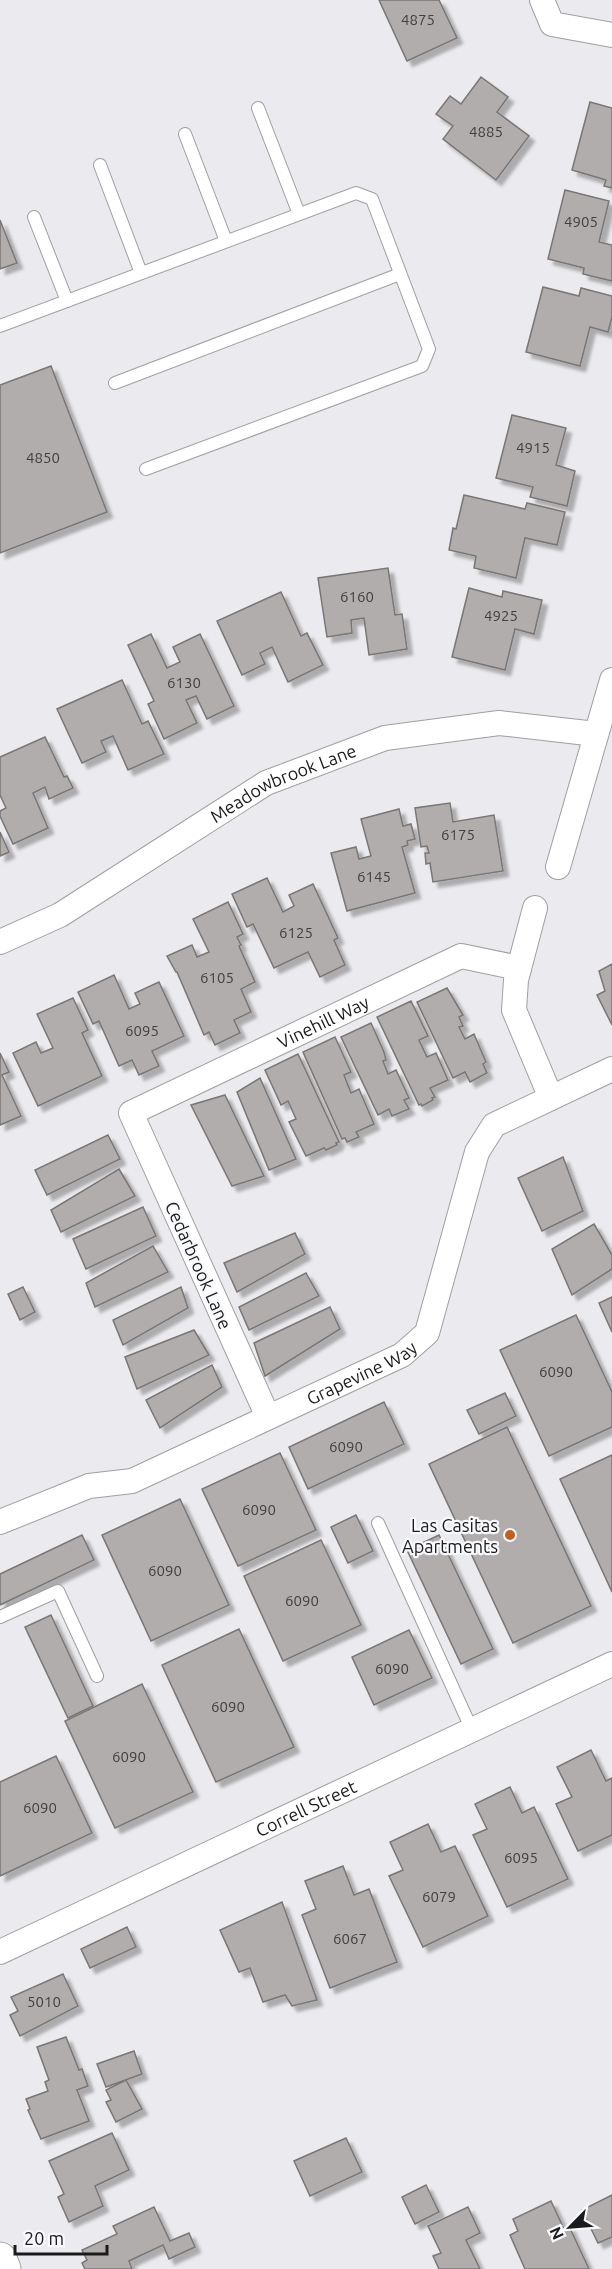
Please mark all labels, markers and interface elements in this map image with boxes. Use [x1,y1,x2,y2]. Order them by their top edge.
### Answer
house number: 4875 [401,11,435,28]
house number: 4885 [469,123,503,140]
house number: 4905 [564,213,598,230]
house number: 4915 [516,439,550,456]
house number: 4850 [26,449,60,466]
house number: 6160 [340,588,374,605]
house number: 4925 [484,607,518,624]
house number: 6130 [167,674,201,691]
street label: Meadowbrook Lane [206,740,359,826]
house number: 6175 [441,826,475,843]
house number: 6145 [357,868,391,885]
house number: 6125 [279,924,313,941]
house number: 6105 [200,969,234,986]
street label: Vinehill Way [274,991,372,1052]
house number: 6095 [125,1022,159,1039]
street label: Cedarbrook Lane [162,1198,236,1332]
street label: Grapevine Way [303,1337,421,1408]
house number: 6090 [539,1363,573,1380]
house number: 6090 [329,1438,363,1455]
house number: 6090 [242,1501,276,1518]
place label: Las Casitas Apartments [402,1515,498,1556]
marker: Las Casitas Apartments [503,1528,517,1542]
house number: 6090 [148,1562,182,1579]
house number: 6090 [285,1592,319,1609]
house number: 6090 [375,1660,409,1677]
house number: 6090 [211,1698,245,1715]
house number: 6090 [112,1748,146,1765]
street label: Correll Street [252,1776,359,1840]
house number: 6090 [23,1799,57,1816]
house number: 6095 [504,1849,538,1866]
house number: 6079 [422,1888,456,1905]
house number: 6067 [333,1930,367,1947]
house number: 5010 [27,1993,61,2010]
north arrow [540,2197,600,2257]
scale bar [15,2218,106,2256]
text: N [546,2224,567,2243]
text: 20 m [24,2228,64,2248]

